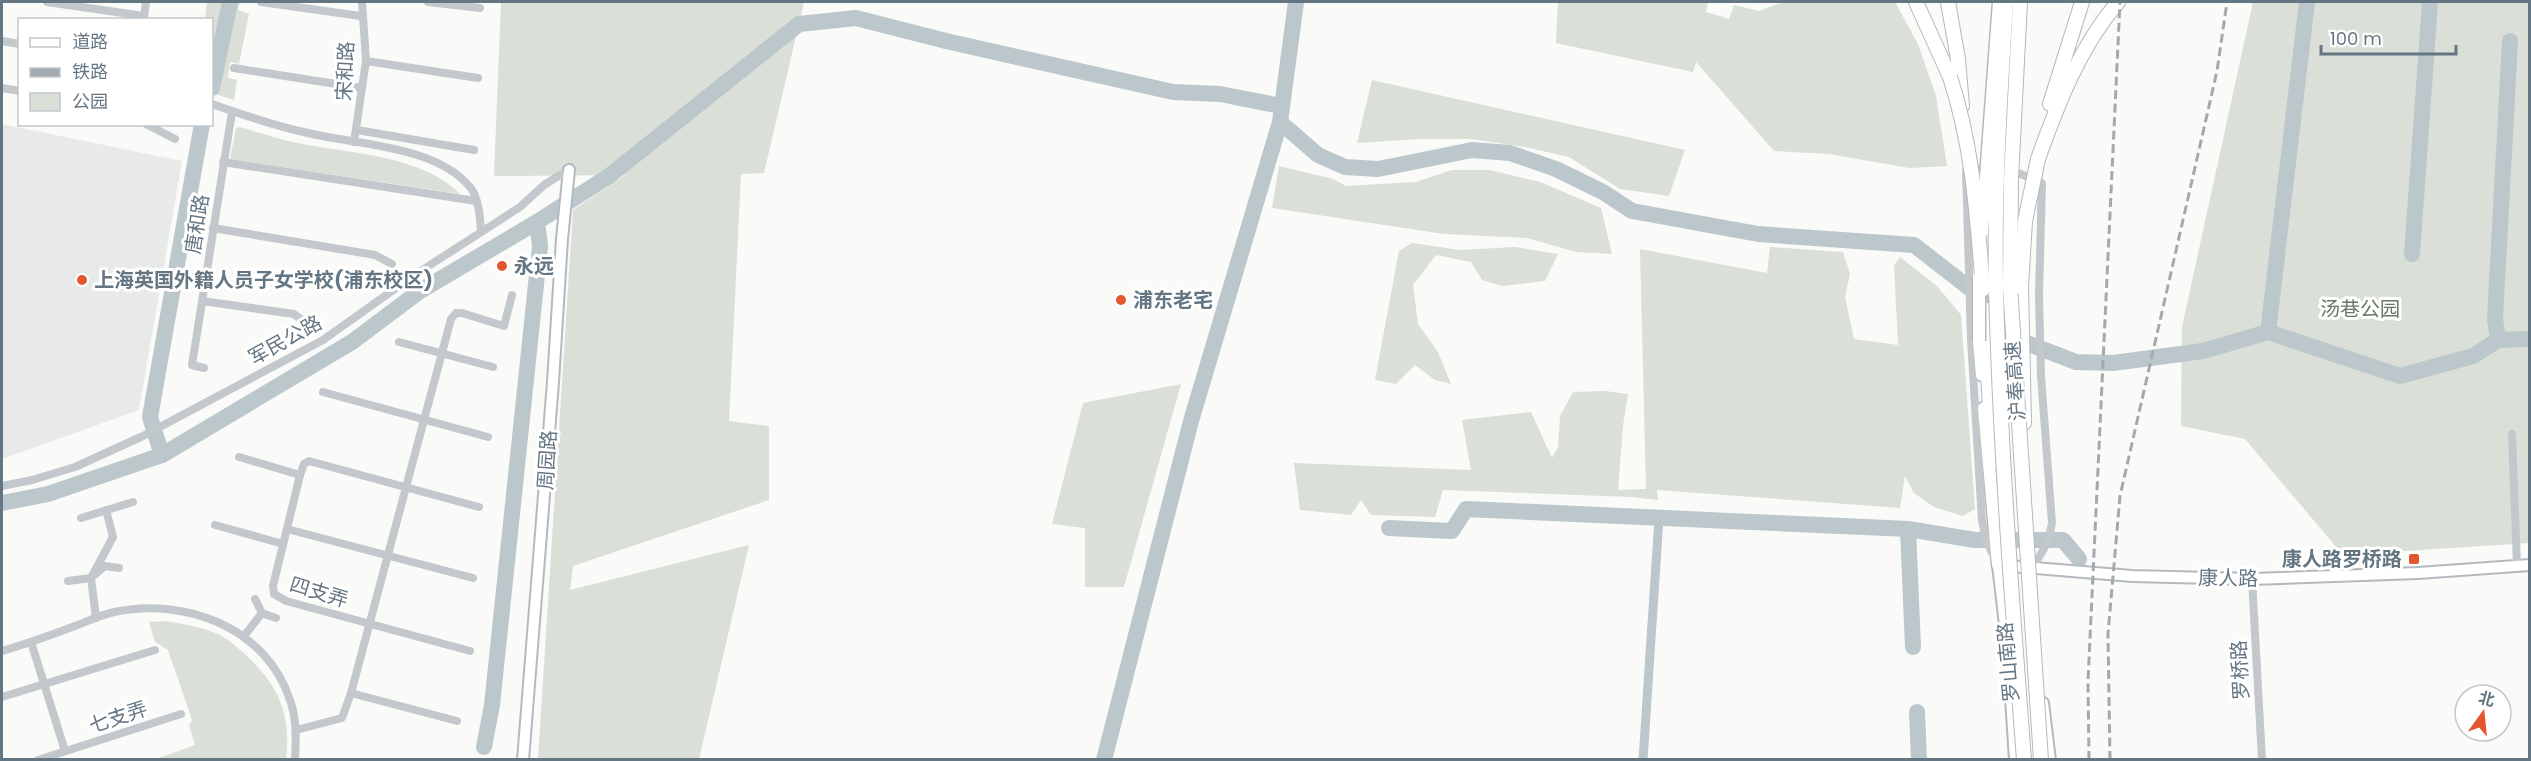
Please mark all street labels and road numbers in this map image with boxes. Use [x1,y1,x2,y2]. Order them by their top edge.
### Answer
street label: 宋和路 [329,40,361,102]
street label: 唐和路 [178,192,216,256]
street label: 军民公路 [243,308,327,372]
street label: 沪奉高速 [1998,340,2032,422]
street label: 周园路 [531,429,563,491]
street label: 康人路 [2198,563,2258,593]
street label: 四支弄 [286,570,352,614]
street label: 罗山南路 [1991,621,2025,703]
street label: 罗桥路 [2224,639,2256,701]
street label: 七支弄 [85,694,151,740]

